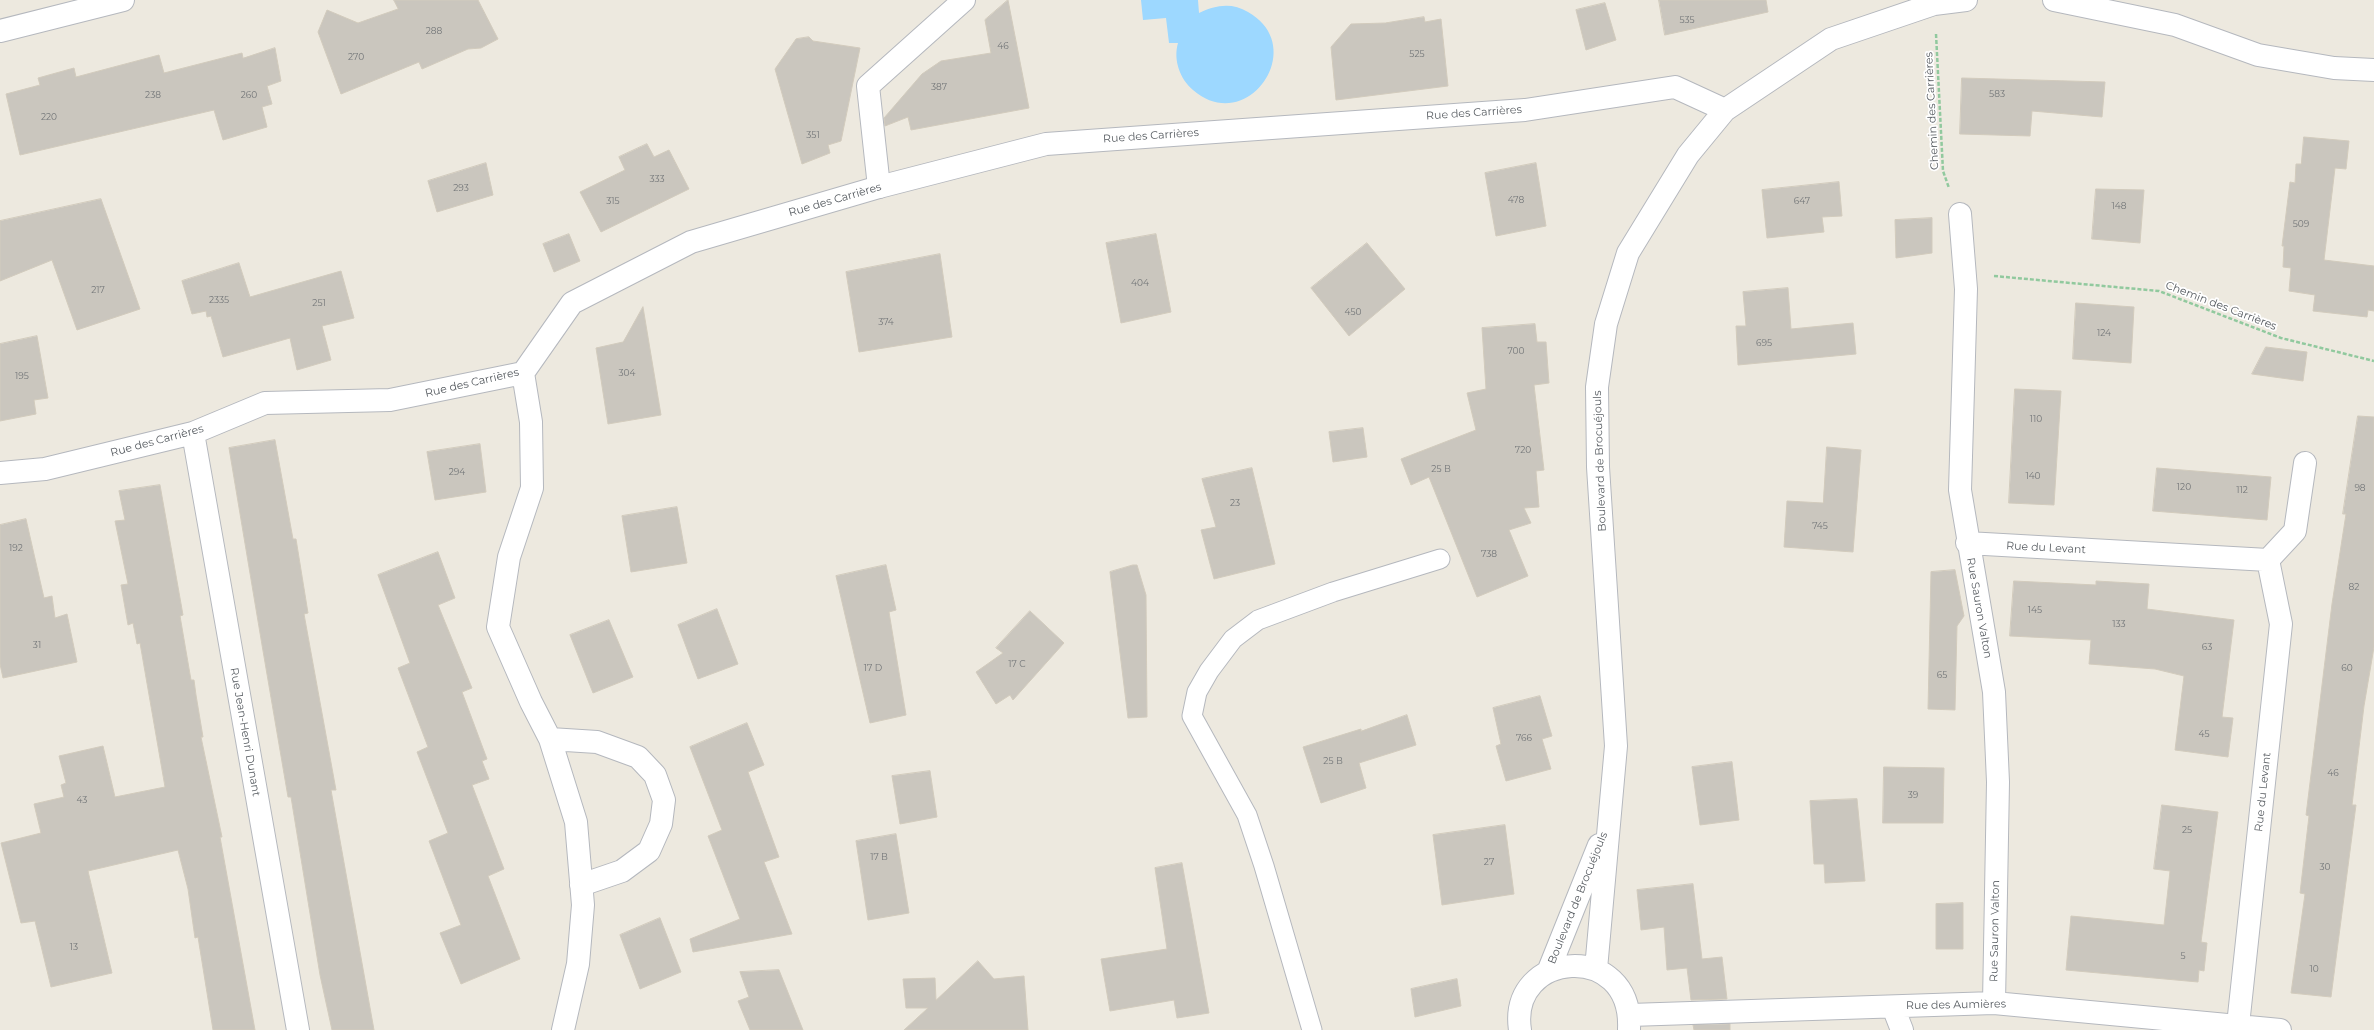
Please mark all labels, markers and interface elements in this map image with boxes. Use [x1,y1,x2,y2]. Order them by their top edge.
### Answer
house number: 535 [1679,15,1695,25]
house number: 288 [426,26,442,36]
house number: 46 [997,41,1009,51]
house number: 525 [1409,49,1425,59]
house number: 270 [348,52,364,62]
street label: Chemin des Carrières [1922,52,1942,170]
house number: 387 [931,82,947,92]
house number: 583 [1989,89,2005,99]
house number: 238 [145,90,161,100]
house number: 260 [241,90,257,100]
street label: Rue des Carrières [1426,103,1522,123]
house number: 220 [41,112,57,122]
street label: Rue des Carrières [1103,126,1199,146]
house number: 351 [806,130,820,140]
house number: 333 [649,174,665,184]
street label: Rue des Carrières [787,180,883,220]
house number: 293 [453,183,469,193]
house number: 478 [1508,195,1524,205]
house number: 315 [606,196,620,206]
house number: 647 [1794,196,1810,206]
house number: 148 [2111,201,2127,211]
house number: 509 [2293,219,2309,229]
house number: 404 [1131,278,1149,288]
street label: Chemin des Carrières [2164,279,2278,333]
house number: 217 [91,285,105,295]
house number: 2335 [209,295,229,305]
house number: 251 [312,298,326,308]
house number: 450 [1345,307,1361,317]
house number: 374 [878,317,894,327]
house number: 124 [2097,328,2111,338]
house number: 695 [1756,338,1772,348]
house number: 700 [1507,346,1525,356]
street label: Rue des Carrières [424,366,520,400]
house number: 304 [619,368,635,378]
house number: 195 [15,371,29,381]
street label: Boulevard de Brocuéjouls [1591,390,1609,532]
house number: 110 [2030,414,2042,424]
street label: Rue des Carrières [109,422,205,460]
house number: 720 [1515,445,1531,455]
house number: 25 B [1431,464,1451,474]
house number: 294 [449,467,465,477]
house number: 140 [2025,471,2041,481]
house number: 120 [2177,482,2191,492]
house number: 98 [2354,483,2366,493]
house number: 112 [2236,485,2248,495]
house number: 23 [1230,498,1240,508]
house number: 745 [1812,521,1828,531]
street label: Rue du Levant [2006,539,2086,557]
house number: 192 [9,543,23,553]
house number: 738 [1481,549,1497,559]
street label: Rue Sauron Valton [1964,557,1994,659]
house number: 82 [2349,582,2359,592]
house number: 145 [2028,605,2042,615]
house number: 133 [2112,619,2126,629]
house number: 31 [33,640,41,650]
house number: 63 [2202,642,2212,652]
house number: 17 C [1008,659,1026,669]
house number: 17 D [864,663,882,673]
house number: 60 [2341,663,2353,673]
street label: Rue Jean-Henri Dunant [227,667,263,797]
house number: 65 [1937,670,1947,680]
house number: 45 [2198,729,2210,739]
house number: 766 [1516,733,1532,743]
street label: Rue du Levant [2252,752,2274,832]
house number: 25 B [1323,756,1343,766]
house number: 46 [2327,768,2339,778]
house number: 39 [1908,790,1918,800]
house number: 43 [77,795,87,805]
house number: 25 [2182,825,2192,835]
street label: Boulevard de Brocuéjouls [1545,830,1611,966]
house number: 17 B [870,852,888,862]
house number: 27 [1484,857,1494,867]
house number: 30 [2319,862,2331,872]
street label: Rue Sauron Valton [1988,880,2002,982]
house number: 13 [70,942,78,952]
house number: 5 [2180,951,2186,961]
house number: 10 [2309,964,2319,974]
street label: Rue des Aumières [1906,998,2006,1012]

